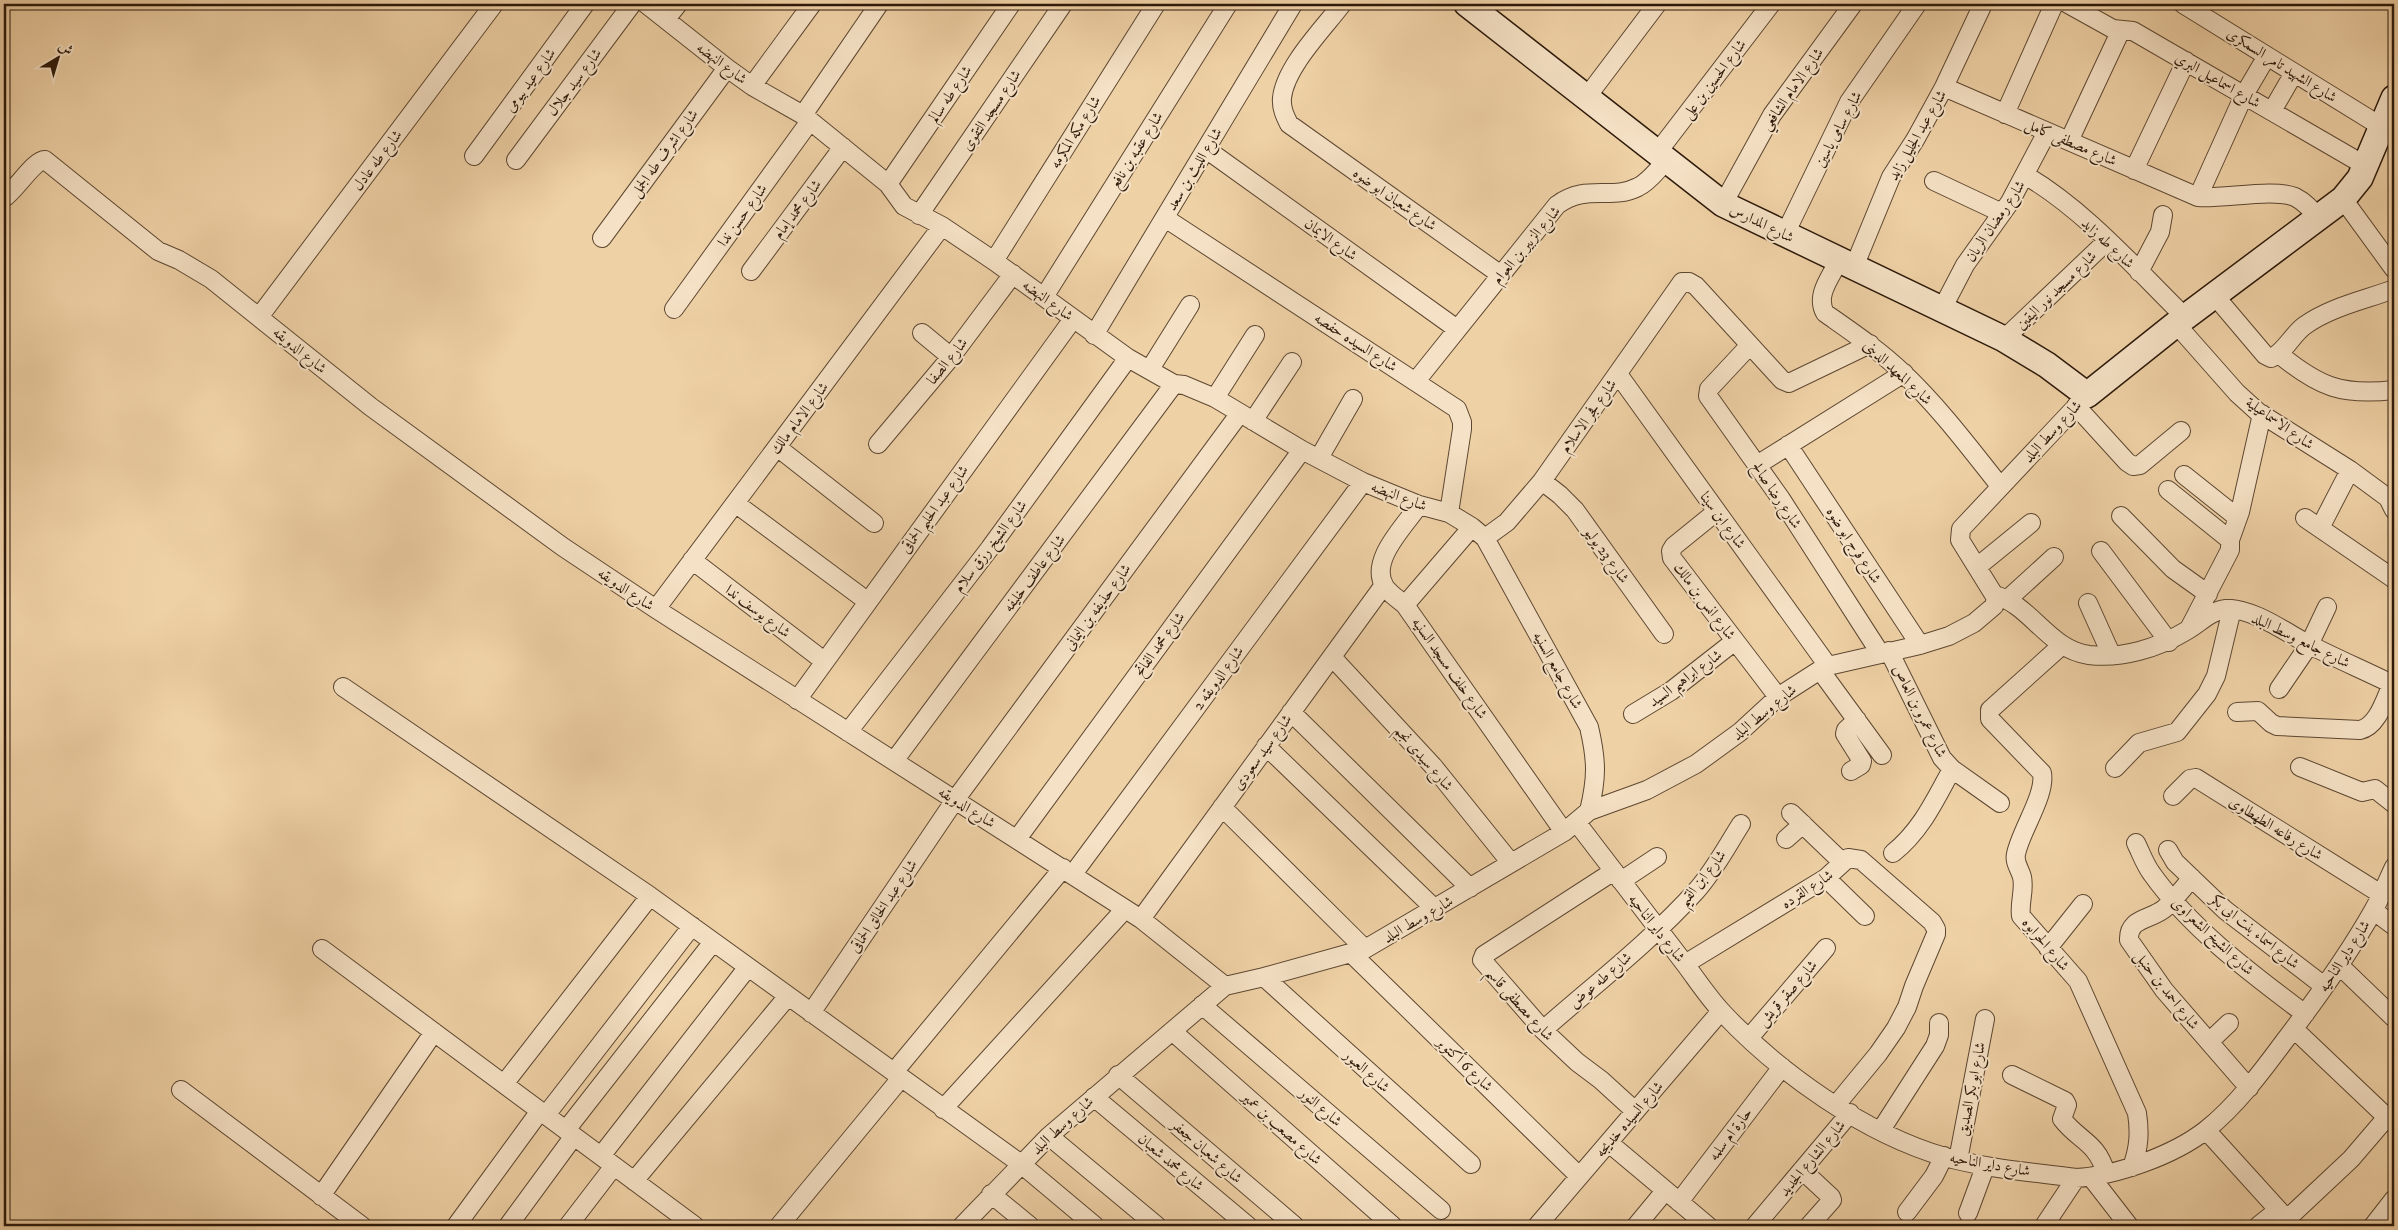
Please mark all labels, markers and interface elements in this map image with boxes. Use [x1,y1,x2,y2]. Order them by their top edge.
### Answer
street label: شارع الشهيد تامر السمكرى [2222,24,2340,109]
north arrow [32,32,82,82]
street label: شارع الحسين بن على [1678,36,1753,125]
text: ش [54,37,76,60]
street label: شارع النهضه [691,38,751,91]
street label: شارع عيد بيومى [501,44,562,118]
street label: شارع الامام الشافعي [1757,44,1831,137]
street label: شارع سيد جلال [543,45,609,122]
street label: شارع اسماعيل البري [2170,48,2264,115]
street label: شارع طه سالم [924,62,979,128]
street label: شارع مسجد التقوى [957,66,1028,156]
street label: شارع عبد الجليل زايد [1884,87,1954,185]
street label: شارع سامى ياسين [1810,88,1869,172]
street label: شارع مكه المكرمه [1046,92,1108,174]
street label: شارع اشرف طه الجمل [626,106,705,203]
street label: شارع عقبه بن نافع [1105,108,1171,194]
street label: شارع مصطفى كامل [2021,115,2120,173]
street label: شارع الليث بن سعد [1162,124,1229,216]
street label: شارع طه عادل [348,126,409,196]
street label: شارع شعبان ابو ضوه [1347,164,1440,238]
street label: شارع محمد إمام [769,176,828,245]
street label: شارع رمضان الريان [1961,177,2032,268]
street label: شارع حسن ندا [713,180,774,252]
street label: شارع المدارس [1725,200,1797,250]
street label: شارع الزبير بن العوام [1488,202,1567,290]
street label: شارع الايمان [1299,214,1361,267]
street label: شارع طه زايد [2075,214,2138,275]
street label: شارع مسجد نور اليقين [2012,247,2103,336]
street label: شارع النهضه [1017,276,1077,328]
street label: شارع السيده حفصه [1309,309,1401,379]
street label: شارع الدويقه [267,323,331,380]
street label: شارع الصفا [923,334,974,391]
street label: شارع المعهد الدينى [1857,336,1936,411]
street label: شارع فجر الاسلام [1556,376,1623,459]
street label: شارع الامام مالك [766,378,835,460]
street label: شارع الاسماعيلية [2240,393,2318,456]
street label: شارع وسط البلد [2019,396,2088,468]
street label: شارع رضا صالح [1744,458,1806,535]
street label: شارع عبد الحليم الحماقى [896,461,977,560]
street label: شارع النهضه [1367,477,1430,519]
street label: شارع ابن سينا [1693,488,1750,554]
street label: شارع الشيخ رزق سلام [949,496,1035,599]
street label: شارع فرج ابو ضوه [1819,503,1885,589]
street label: شارع 23 يوليو [1576,522,1633,589]
street label: شارع عاطف خليفه [999,531,1072,618]
street label: شارع انس بن مالك [1667,559,1740,646]
street label: شارع حذيفه بن اليمانى [1060,560,1138,656]
street label: شارع الدويقه [592,564,658,618]
street label: شارع يوسف ندا [719,581,794,645]
street label: شارع محمد الفاتح [1130,608,1192,683]
street label: شارع جامع وسط البلد [2247,608,2353,676]
street label: شارع خلف مسجد السنيه [1405,614,1492,724]
street label: شارع جامع السنيه [1525,628,1587,714]
street label: شارع الدويقه 2 [1189,643,1250,716]
street label: شارع ابراهيم السيد [1645,645,1729,716]
street label: شارع عمرو بن العاص [1885,662,1951,762]
street label: شارع وسط البلد [1728,680,1802,747]
street label: شارع سيد سعودى [1229,711,1299,796]
street label: شارع سيدى نجم [1387,722,1457,798]
street label: شارع الدويقه [933,782,999,835]
street label: شارع رفاعه الطهطاوى [2224,792,2326,867]
street label: شارع ابن القيم [1674,846,1734,914]
street label: شارع عبد الخالق الحماقى [845,856,924,958]
street label: شارع القرده [1778,866,1839,916]
street label: شارع اسماء بنت ابى بكر [2203,888,2303,975]
street label: شارع داير الناحيه [1622,890,1689,968]
street label: شارع وسط البلد [1380,892,1458,950]
street label: شارع الشيخ الشعراوى [2165,893,2258,982]
street label: شارع الحرابوه [2015,914,2073,977]
street label: شارع داير الناحيه [2314,917,2377,997]
street label: شارع احمد بن حنبل [2128,947,2203,1035]
street label: شارع طه عوض [1565,948,1638,1015]
street label: شارع صقر قريش [1753,956,1824,1033]
street label: شارع مصطفى قاسم [1478,964,1558,1048]
street label: شارع 6 أكتوبر [1429,1030,1498,1098]
street label: شارع ابو بكر الصديق [1953,1040,1993,1138]
street label: شارع العبور [1336,1044,1394,1099]
street label: شارع السيده خديجه [1591,1077,1670,1163]
street label: شارع النور [1292,1083,1346,1133]
street label: شارع مصعب بن عمير [1234,1086,1326,1171]
street label: شارع وسط البلد [1027,1092,1100,1161]
street label: حارة ام سلمه [1704,1104,1759,1166]
street label: شارع شعبان جعفر [1164,1114,1246,1190]
street label: شارع الشارع الجديد [1775,1116,1852,1202]
street label: شارع محمد شعبان [1132,1129,1207,1198]
street label: شارع داير الناحيه [1947,1148,2032,1184]

